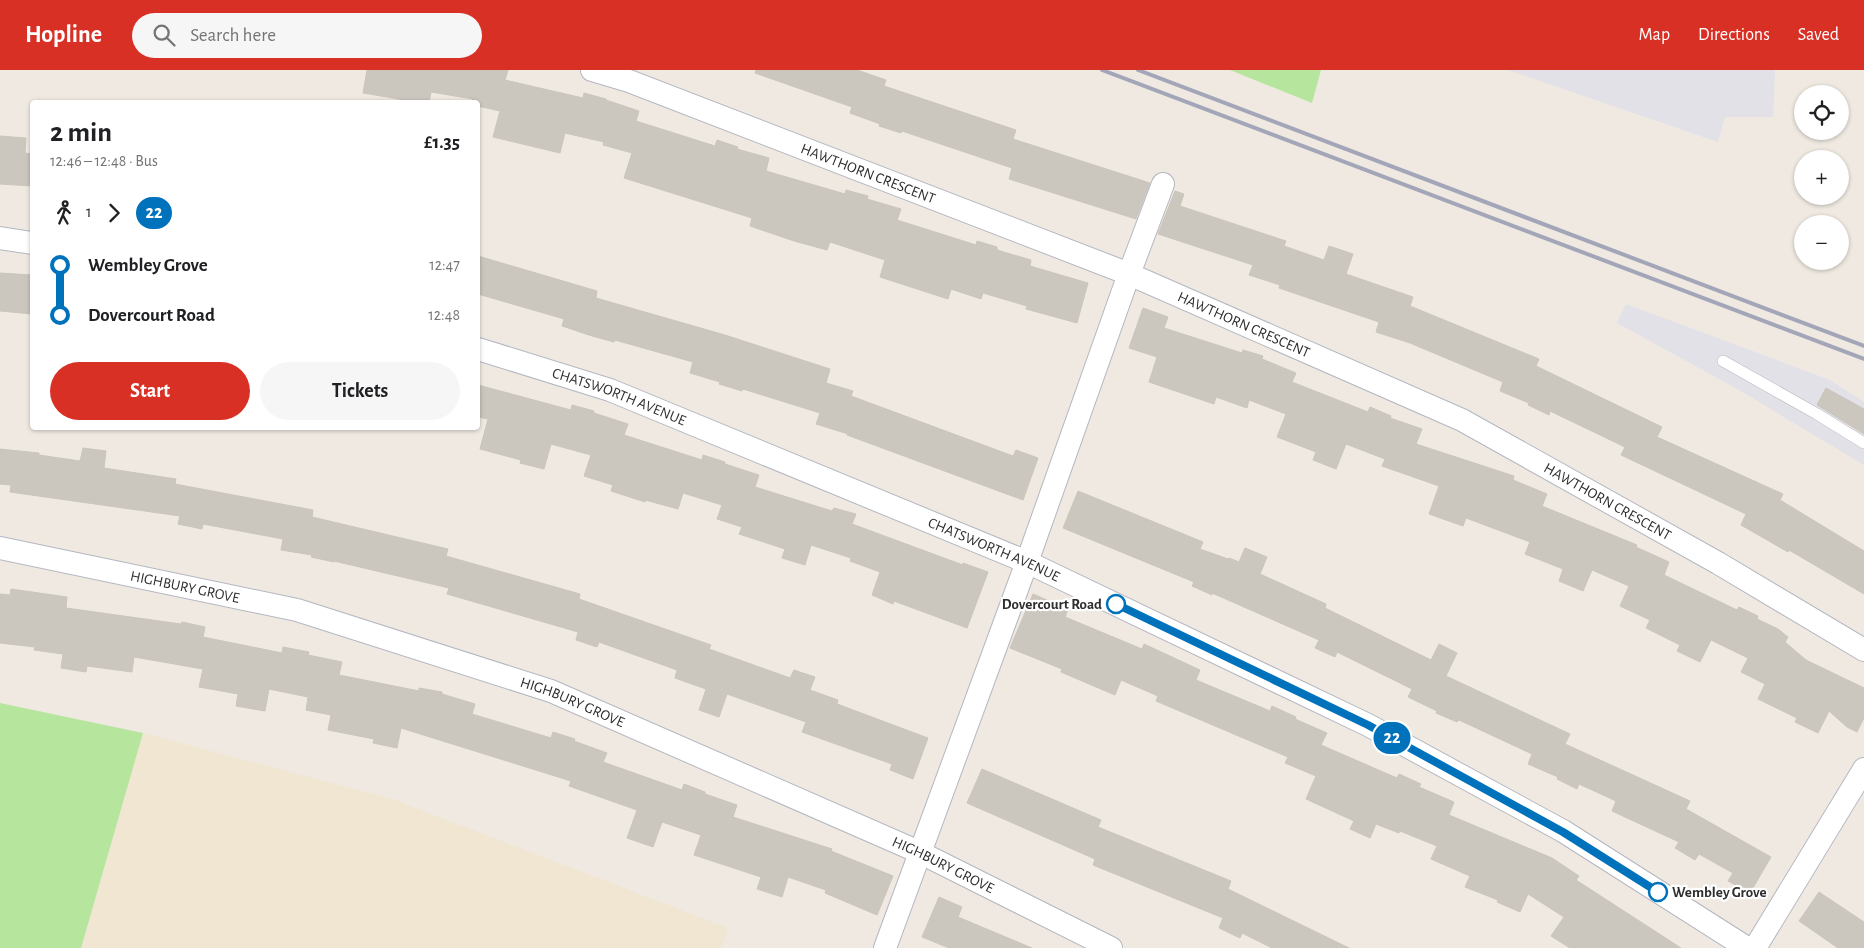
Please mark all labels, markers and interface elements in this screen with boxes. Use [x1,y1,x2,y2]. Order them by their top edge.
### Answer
search box [132,13,482,58]
icon: search [150,21,178,49]
text: Hopline [25,23,102,47]
text: Search here [190,26,276,45]
text: Map [1639,26,1670,44]
text: Directions [1698,26,1770,44]
text: Saved [1798,26,1839,44]
map controls [1794,85,1849,270]
button: locate [1794,85,1849,140]
text: 2 min [50,119,112,147]
text: £1.35 [424,133,460,152]
street label: HAWTHORN CRESCENT [799,141,938,207]
button: + [1794,150,1849,205]
text: 12:46 – 12:48 · Bus [50,153,158,169]
icon: walk [50,199,78,227]
icon: forward [100,199,128,227]
text: 1 [86,204,92,220]
text: 22 [146,204,162,222]
button: − [1794,215,1849,270]
text: Wembley Grove [88,256,208,275]
text: 12:47 [429,257,460,273]
street label: HAWTHORN CRESCENT [1175,289,1313,361]
text: Dovercourt Road [88,306,215,325]
text: 12:48 [428,307,460,323]
button: Start [50,362,250,420]
button: Tickets [260,362,460,420]
street label: CHATSWORTH AVENUE [550,366,688,429]
street label: HAWTHORN CRESCENT [1541,460,1674,544]
street label: CHATSWORTH AVENUE [926,515,1062,585]
street label: HIGHBURY GROVE [129,568,241,606]
marker: Dovercourt Road [1106,594,1126,614]
place label: Dovercourt Road [1002,597,1102,612]
street label: HIGHBURY GROVE [518,675,627,730]
line badge: 22 [1370,722,1414,754]
text: 22 [1384,729,1400,747]
street label: HIGHBURY GROVE [890,834,996,896]
marker: Wembley Grove [1648,882,1668,902]
place label: Wembley Grove [1672,885,1767,900]

